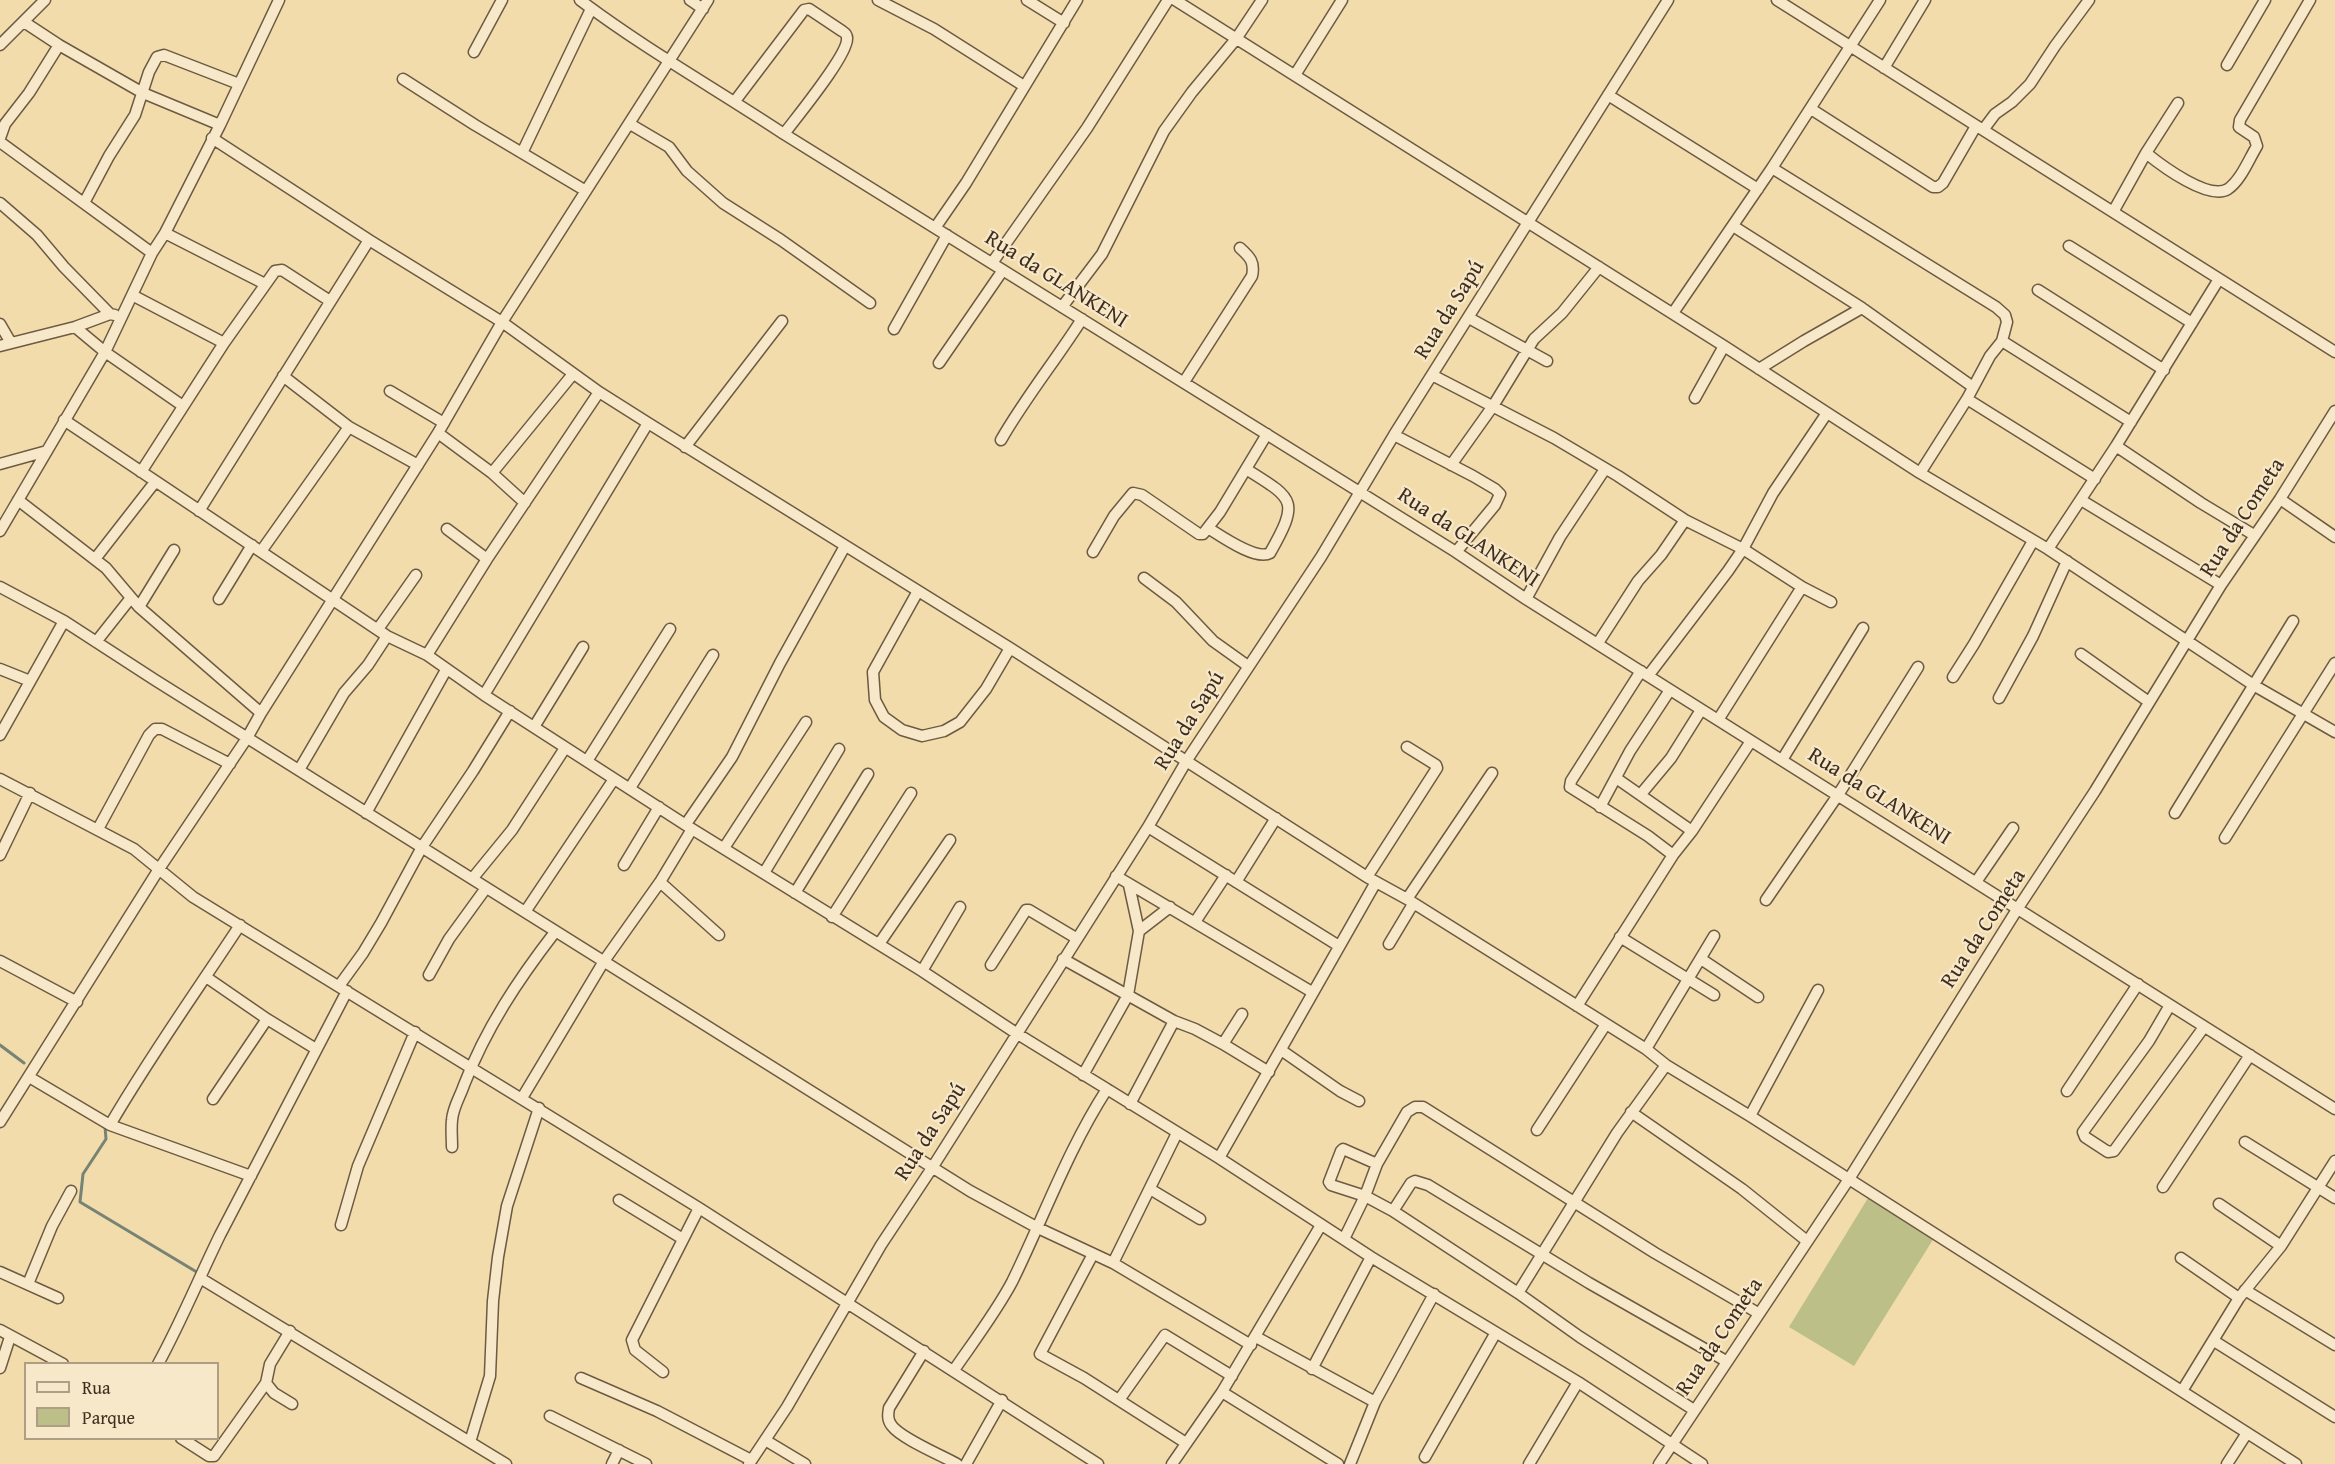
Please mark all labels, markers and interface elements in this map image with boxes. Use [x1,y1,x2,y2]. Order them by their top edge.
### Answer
street label: Rua da GLANKENI [980,225,1132,335]
street label: Rua da Sapú [1409,256,1491,364]
street label: Rua da Cometa [2195,454,2291,582]
street label: Rua da GLANKENI [1392,482,1544,594]
street label: Rua da Sapú [1149,667,1231,775]
street label: Rua da GLANKENI [1803,742,1955,852]
street label: Rua da Cometa [1936,865,2032,993]
street label: Rua da Sapú [890,1078,972,1186]
street label: Rua da Cometa [1671,1273,1769,1401]
legend [24,1362,219,1440]
text: Rua [82,1374,111,1401]
text: Parque [82,1404,135,1431]

